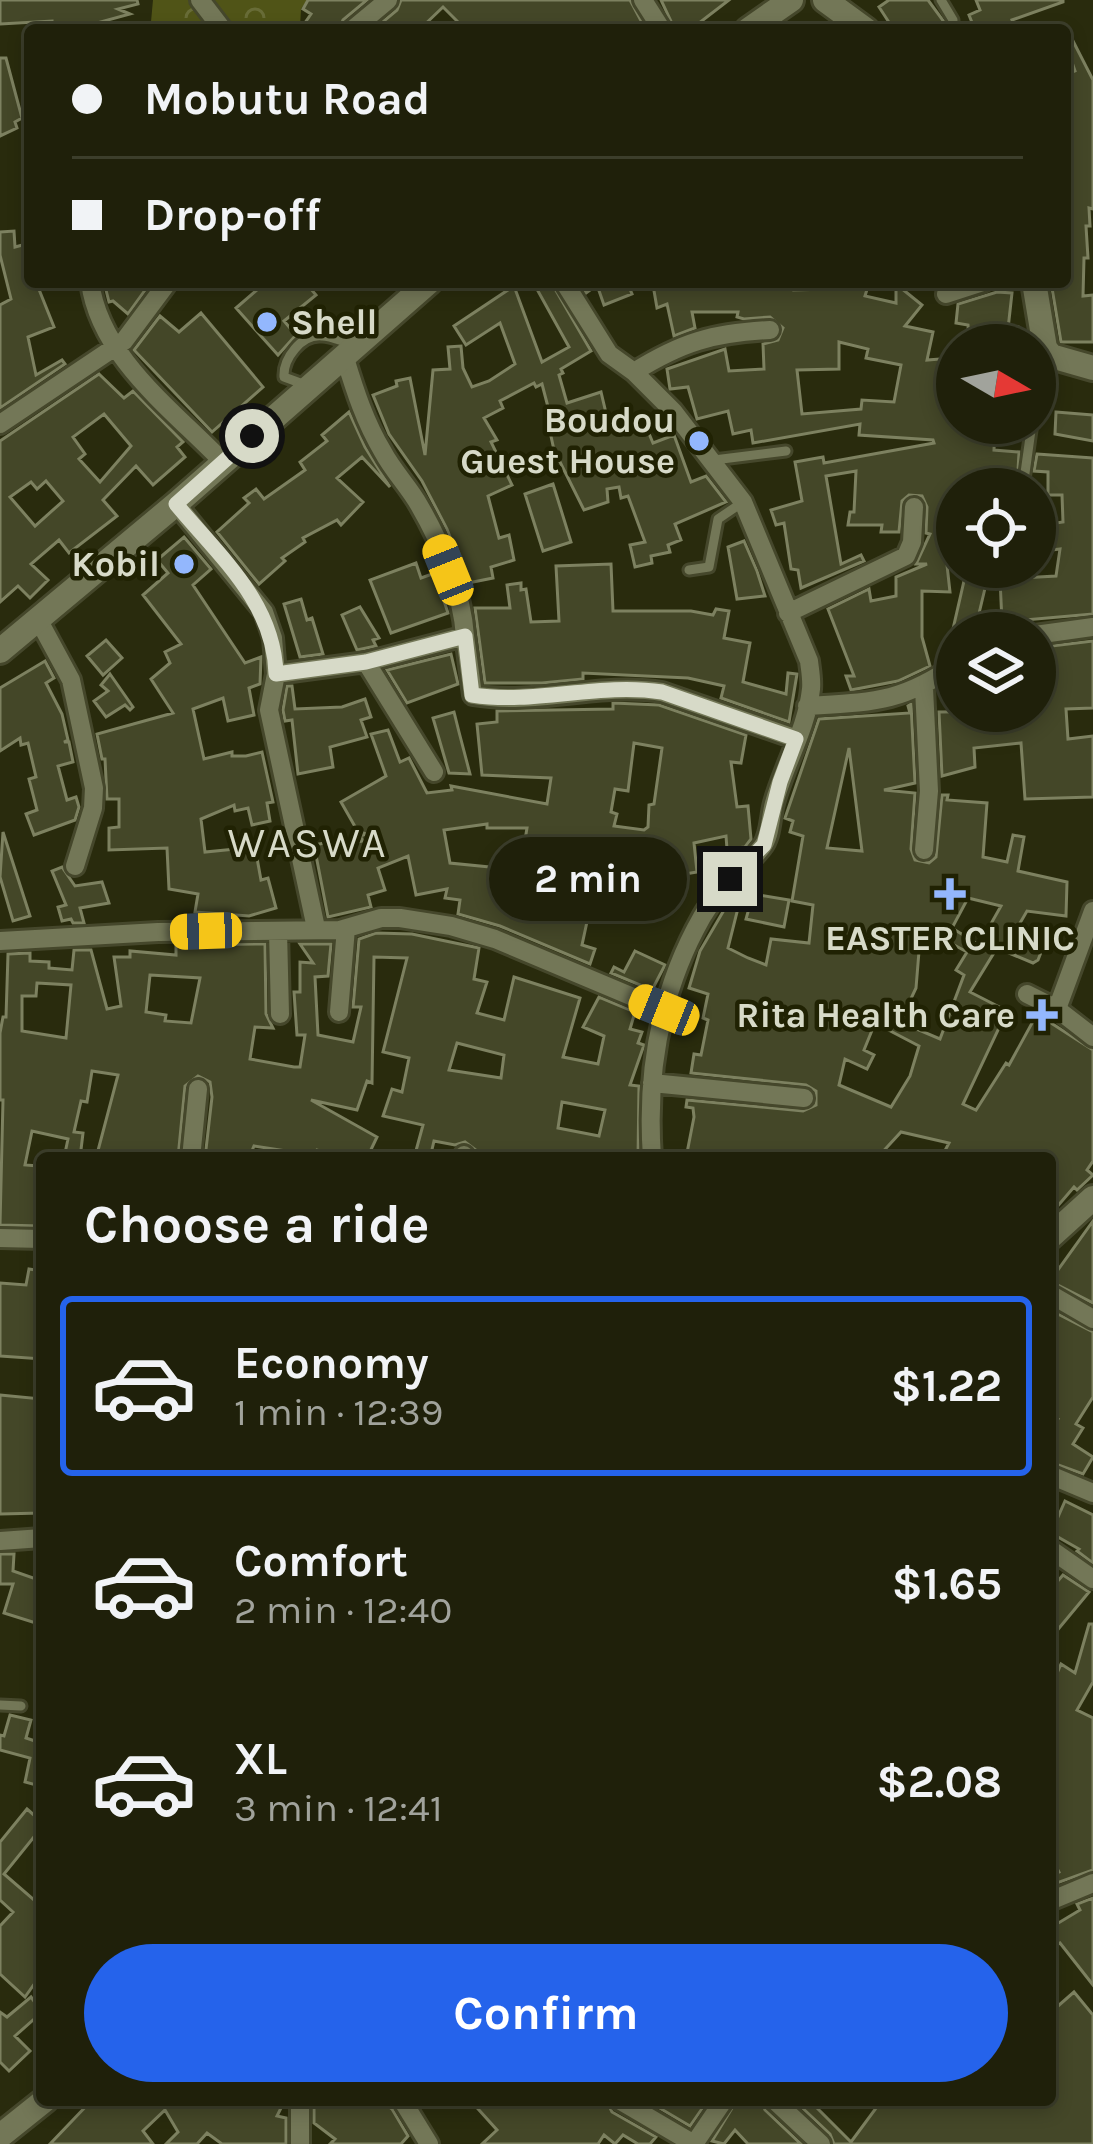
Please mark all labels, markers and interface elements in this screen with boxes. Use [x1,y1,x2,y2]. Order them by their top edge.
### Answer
text: Mobutu Road [144,73,430,125]
text: Drop-off [144,189,321,241]
place label: Shell [291,301,377,343]
marker: Shell [254,309,280,335]
north arrow [936,324,1056,444]
map controls [936,324,1056,732]
place label: Boudou Guest House [460,399,675,482]
route start [225,409,279,463]
marker: Boudou Guest House [686,428,712,454]
button: locate [936,468,1056,588]
car [418,530,478,610]
place label: Kobil [71,543,160,585]
marker: Kobil [171,551,197,577]
button: layers [936,612,1056,732]
district label: WASWA [227,818,389,868]
callout: 2 min [490,837,688,921]
route end [703,852,757,906]
text: 2 min [534,856,642,902]
marker: EASTER CLINIC [934,878,966,910]
car [169,912,243,950]
place label: EASTER CLINIC [825,917,1075,959]
car [624,980,704,1040]
place label: Rita Health Care [736,994,1015,1036]
marker: Rita Health Care [1026,999,1058,1031]
text: Choose a ride [84,1192,430,1256]
icon: car [90,1332,198,1440]
text: Economy [234,1337,429,1389]
text: $1.22 [891,1360,1002,1412]
text: 1 min · 12:39 [234,1389,443,1435]
icon: car [90,1530,198,1638]
text: Comfort [234,1535,408,1587]
text: $1.65 [892,1558,1002,1610]
text: 2 min · 12:40 [234,1587,452,1633]
icon: car [90,1728,198,1836]
text: XL [234,1733,287,1785]
text: $2.08 [877,1756,1002,1808]
text: 3 min · 12:41 [234,1785,443,1831]
button: Confirm [84,1944,1008,2082]

